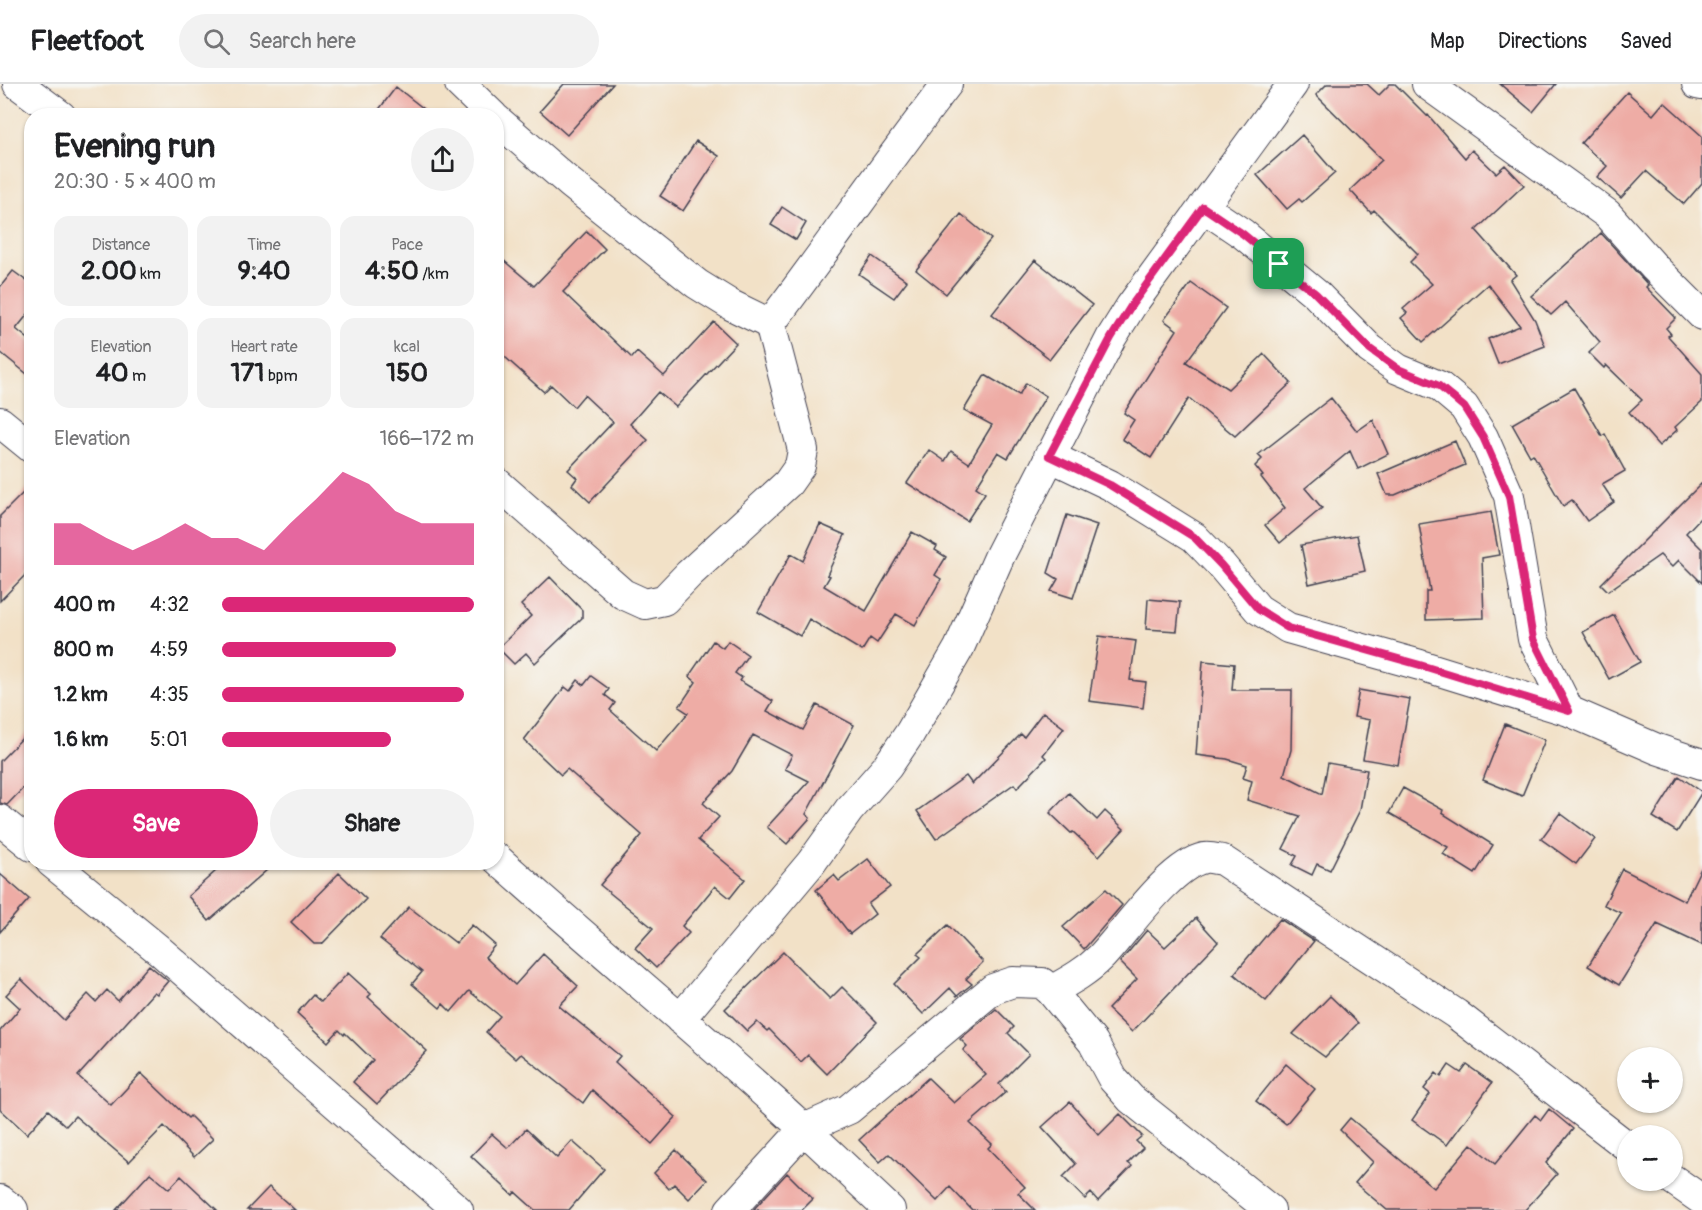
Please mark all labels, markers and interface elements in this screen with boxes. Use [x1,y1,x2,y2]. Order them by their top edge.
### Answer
search box [179,14,599,68]
text: Fleetfoot [30,24,143,59]
icon: search [200,25,233,58]
text: Search here [248,27,356,55]
text: Map [1430,28,1465,55]
text: Directions [1498,28,1587,55]
text: Saved [1620,28,1672,55]
text: Evening run [54,126,215,167]
button: share [411,128,474,191]
text: 20:30 · 5 × 400 m [54,169,216,194]
text: Distance [92,235,150,255]
text: Time [247,235,281,255]
text: Pace [391,235,423,255]
pin [1253,238,1304,289]
icon: arrive [1262,247,1295,280]
text: 2.00 [81,255,137,287]
text: 9:40 [237,255,291,287]
text: 4:50 [365,255,419,287]
text: km [137,264,161,284]
text: /km [419,264,449,284]
text: Elevation [91,337,151,357]
text: Heart rate [230,337,298,357]
text: kcal [394,337,420,357]
text: 40 [96,357,129,389]
text: 171 [230,357,265,389]
text: 150 [386,357,428,389]
text: m [129,366,146,386]
text: bpm [265,366,298,386]
text: Elevation [54,426,130,451]
text: 166–172 m [379,426,474,451]
text: 400 m [54,592,115,617]
text: 4:32 [150,592,189,617]
text: 800 m [54,637,114,662]
text: 4:59 [150,637,188,662]
text: 1.2 km [54,682,108,707]
text: 4:35 [150,682,189,707]
text: 1.6 km [54,727,108,752]
text: 5:01 [150,727,188,752]
button: Save [54,789,258,858]
button: Share [270,789,474,858]
map controls [1617,1047,1683,1191]
button: + [1617,1047,1683,1113]
button: − [1617,1125,1683,1191]

